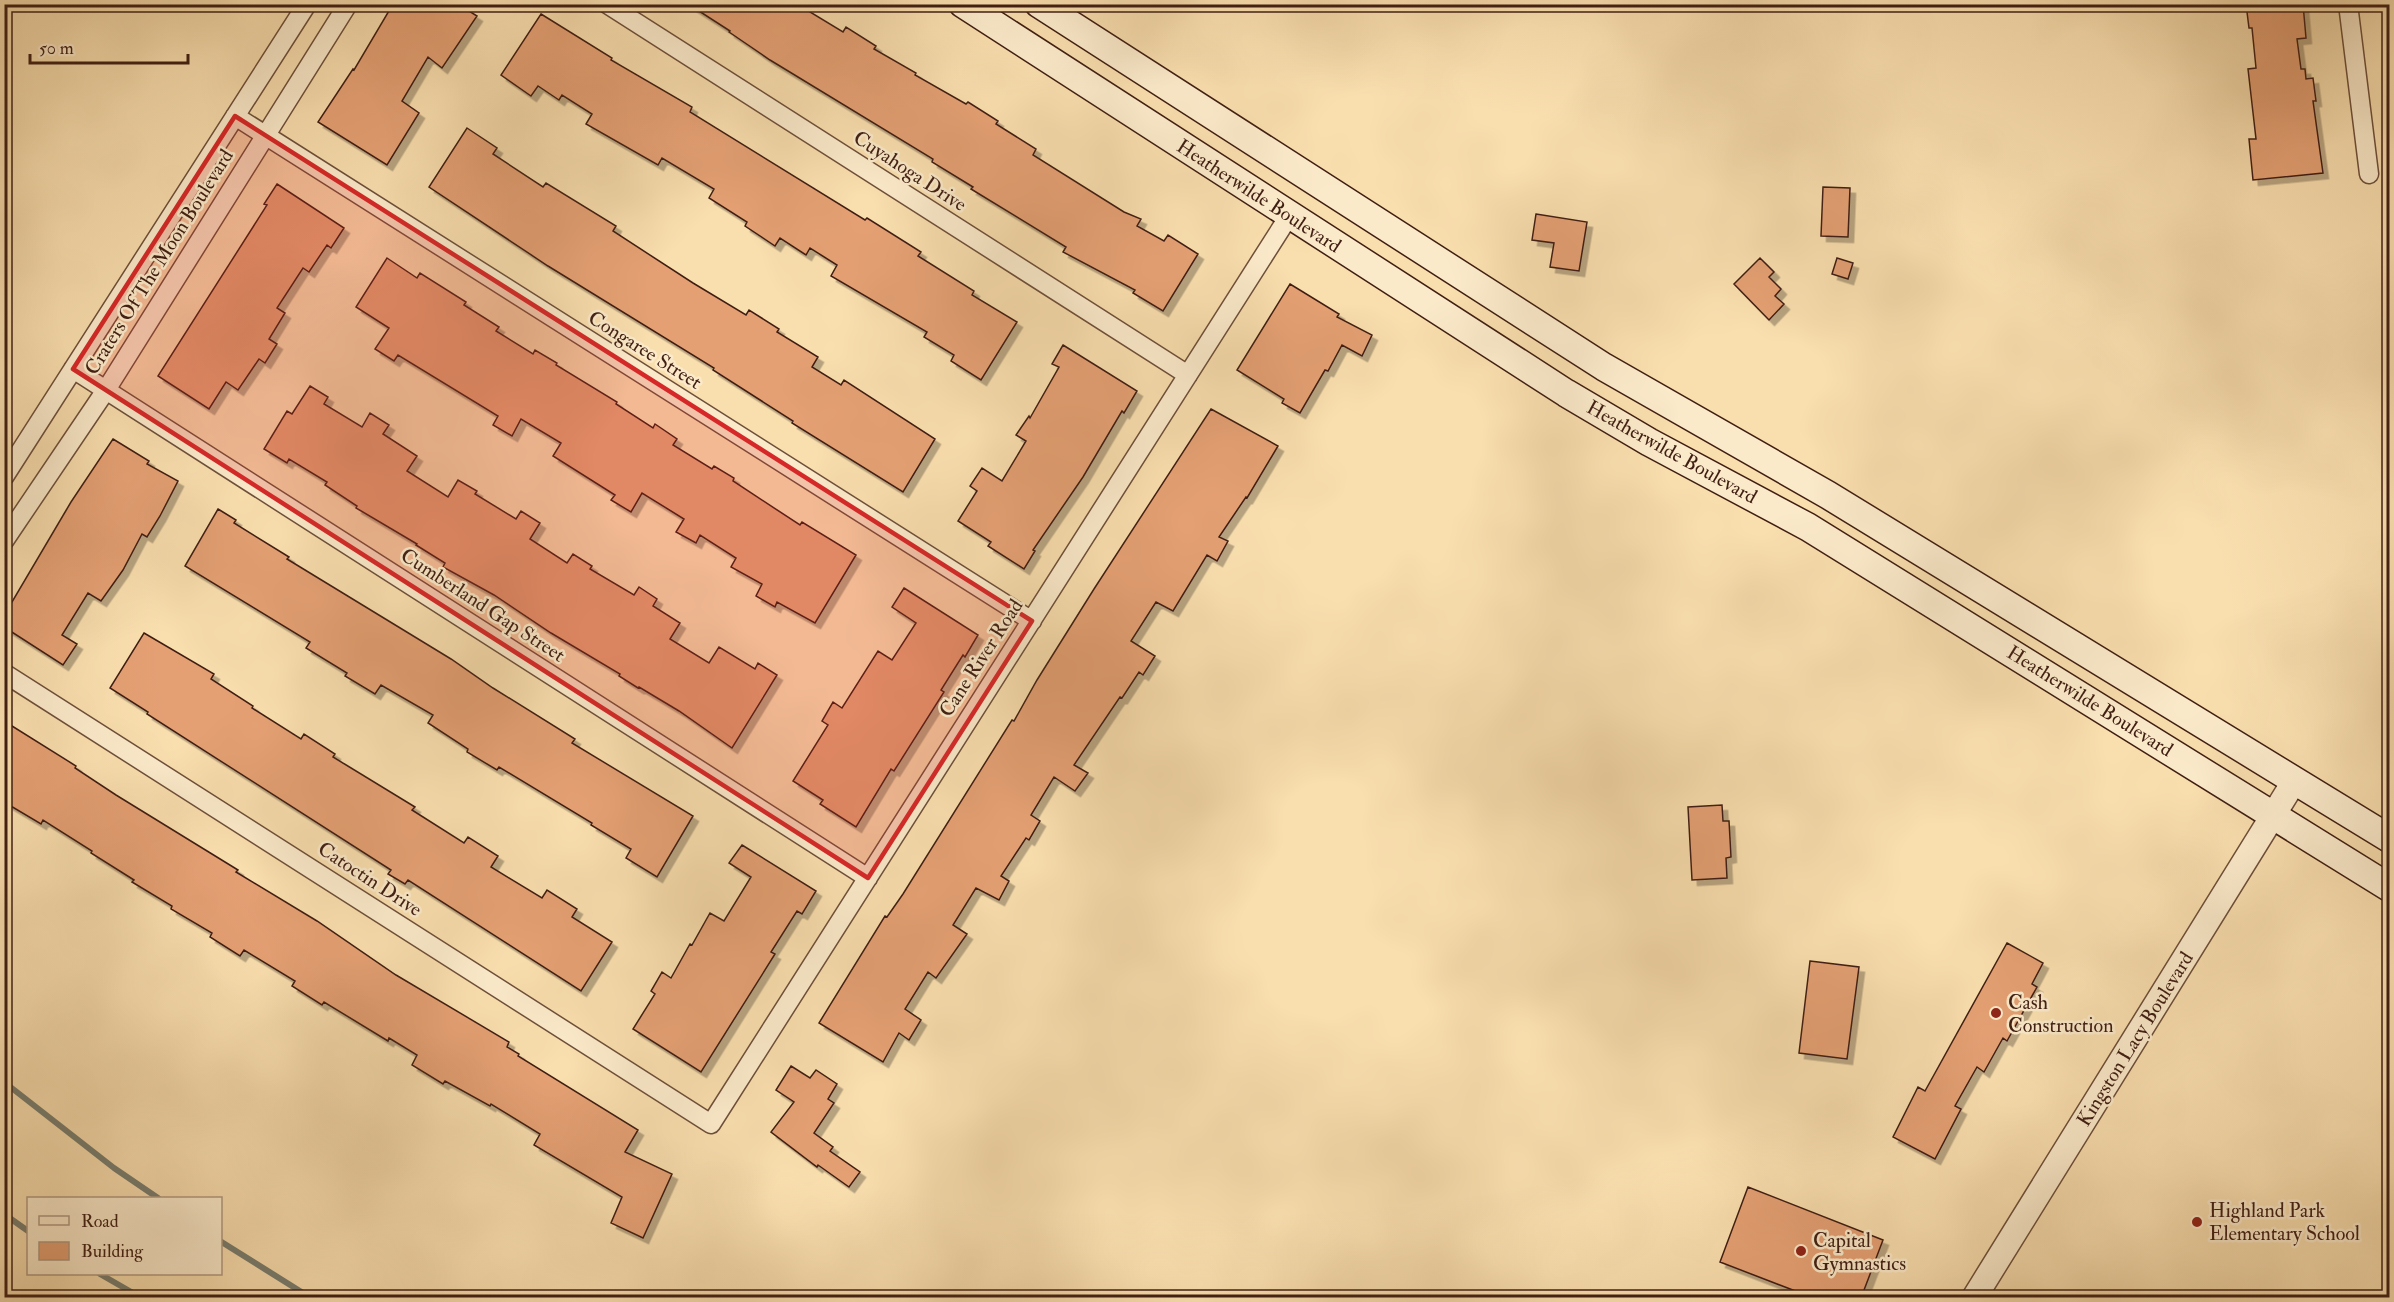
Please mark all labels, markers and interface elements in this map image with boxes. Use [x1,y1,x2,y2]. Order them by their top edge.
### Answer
scale bar [30,27,188,65]
text: 50 m [39,37,74,60]
street label: Cuyahoga Drive [849,125,971,217]
street label: Heatherwilde Boulevard [1172,133,1346,259]
street label: Craters Of The Moon Boulevard [79,144,239,380]
street label: Congaree Street [584,305,707,395]
street label: Heatherwilde Boulevard [1582,395,1762,509]
street label: Cumberland Gap Street [396,543,570,669]
street label: Cane River Road [934,594,1028,722]
street label: Heatherwilde Boulevard [2002,640,2178,762]
street label: Catoctin Drive [313,836,427,922]
street label: Kingston Lacy Boulevard [2071,947,2199,1131]
place label: Cash Construction [2008,990,2113,1038]
marker: Cash Construction [1989,1006,2003,1020]
legend [27,1197,222,1275]
place label: Highland Park Elementary School [2209,1198,2360,1246]
text: Road [81,1210,119,1233]
marker: Highland Park Elementary School [2190,1215,2204,1229]
place label: Capital Gymnastics [1813,1228,1906,1276]
text: Building [81,1240,144,1263]
marker: Capital Gymnastics [1794,1244,1808,1258]

